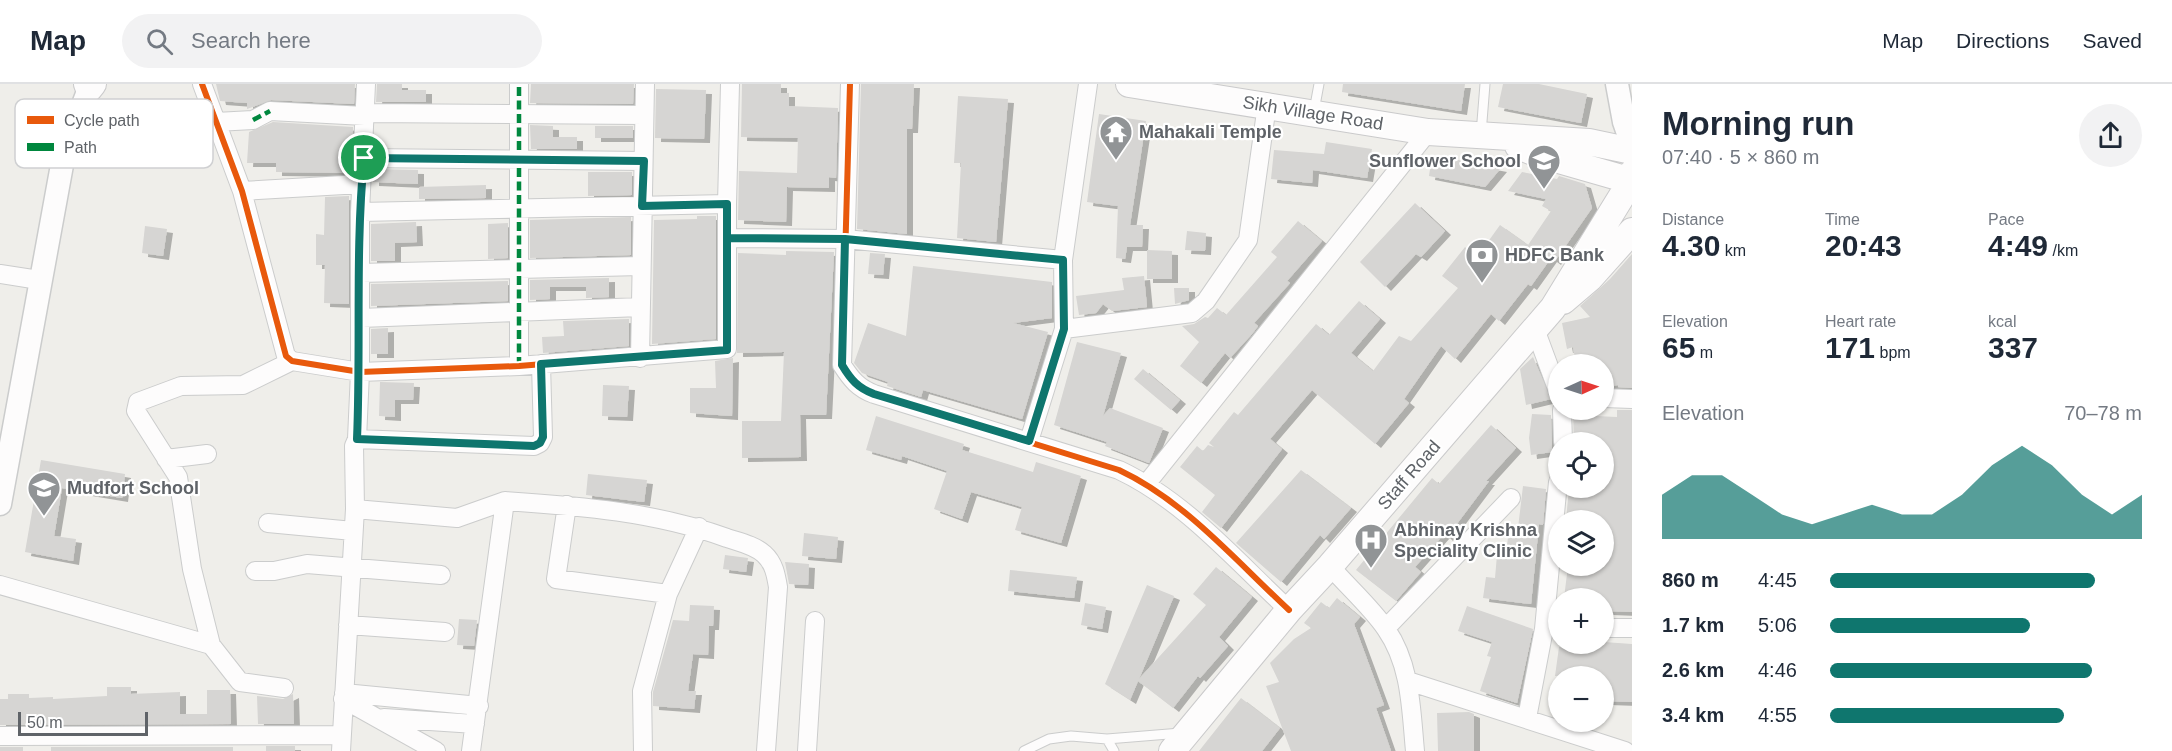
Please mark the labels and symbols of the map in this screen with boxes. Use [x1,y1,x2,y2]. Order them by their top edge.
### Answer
street label: Sikh Village Road [1241,92,1385,134]
legend [15,99,213,168]
text: Cycle path [64,112,140,129]
temple icon: Mahakali Temple [1098,114,1134,161]
place label: Mahakali Temple [1139,122,1282,142]
pin [338,132,389,183]
text: Path [64,139,97,156]
school or university icon: Sunflower School [1526,143,1562,190]
place label: Sunflower School [1369,151,1521,171]
bank icon: HDFC Bank [1464,237,1500,284]
place label: HDFC Bank [1505,245,1605,265]
north arrow [1548,354,1614,420]
street label: Staff Road [1374,436,1444,514]
school or university icon: Mudfort School [26,470,62,517]
place label: Mudfort School [67,478,199,498]
place label: Abhinay Krishna Speciality Clinic [1394,520,1538,561]
hospital icon: Abhinay Krishna Speciality Clinic [1353,522,1389,569]
scale bar [18,709,148,736]

